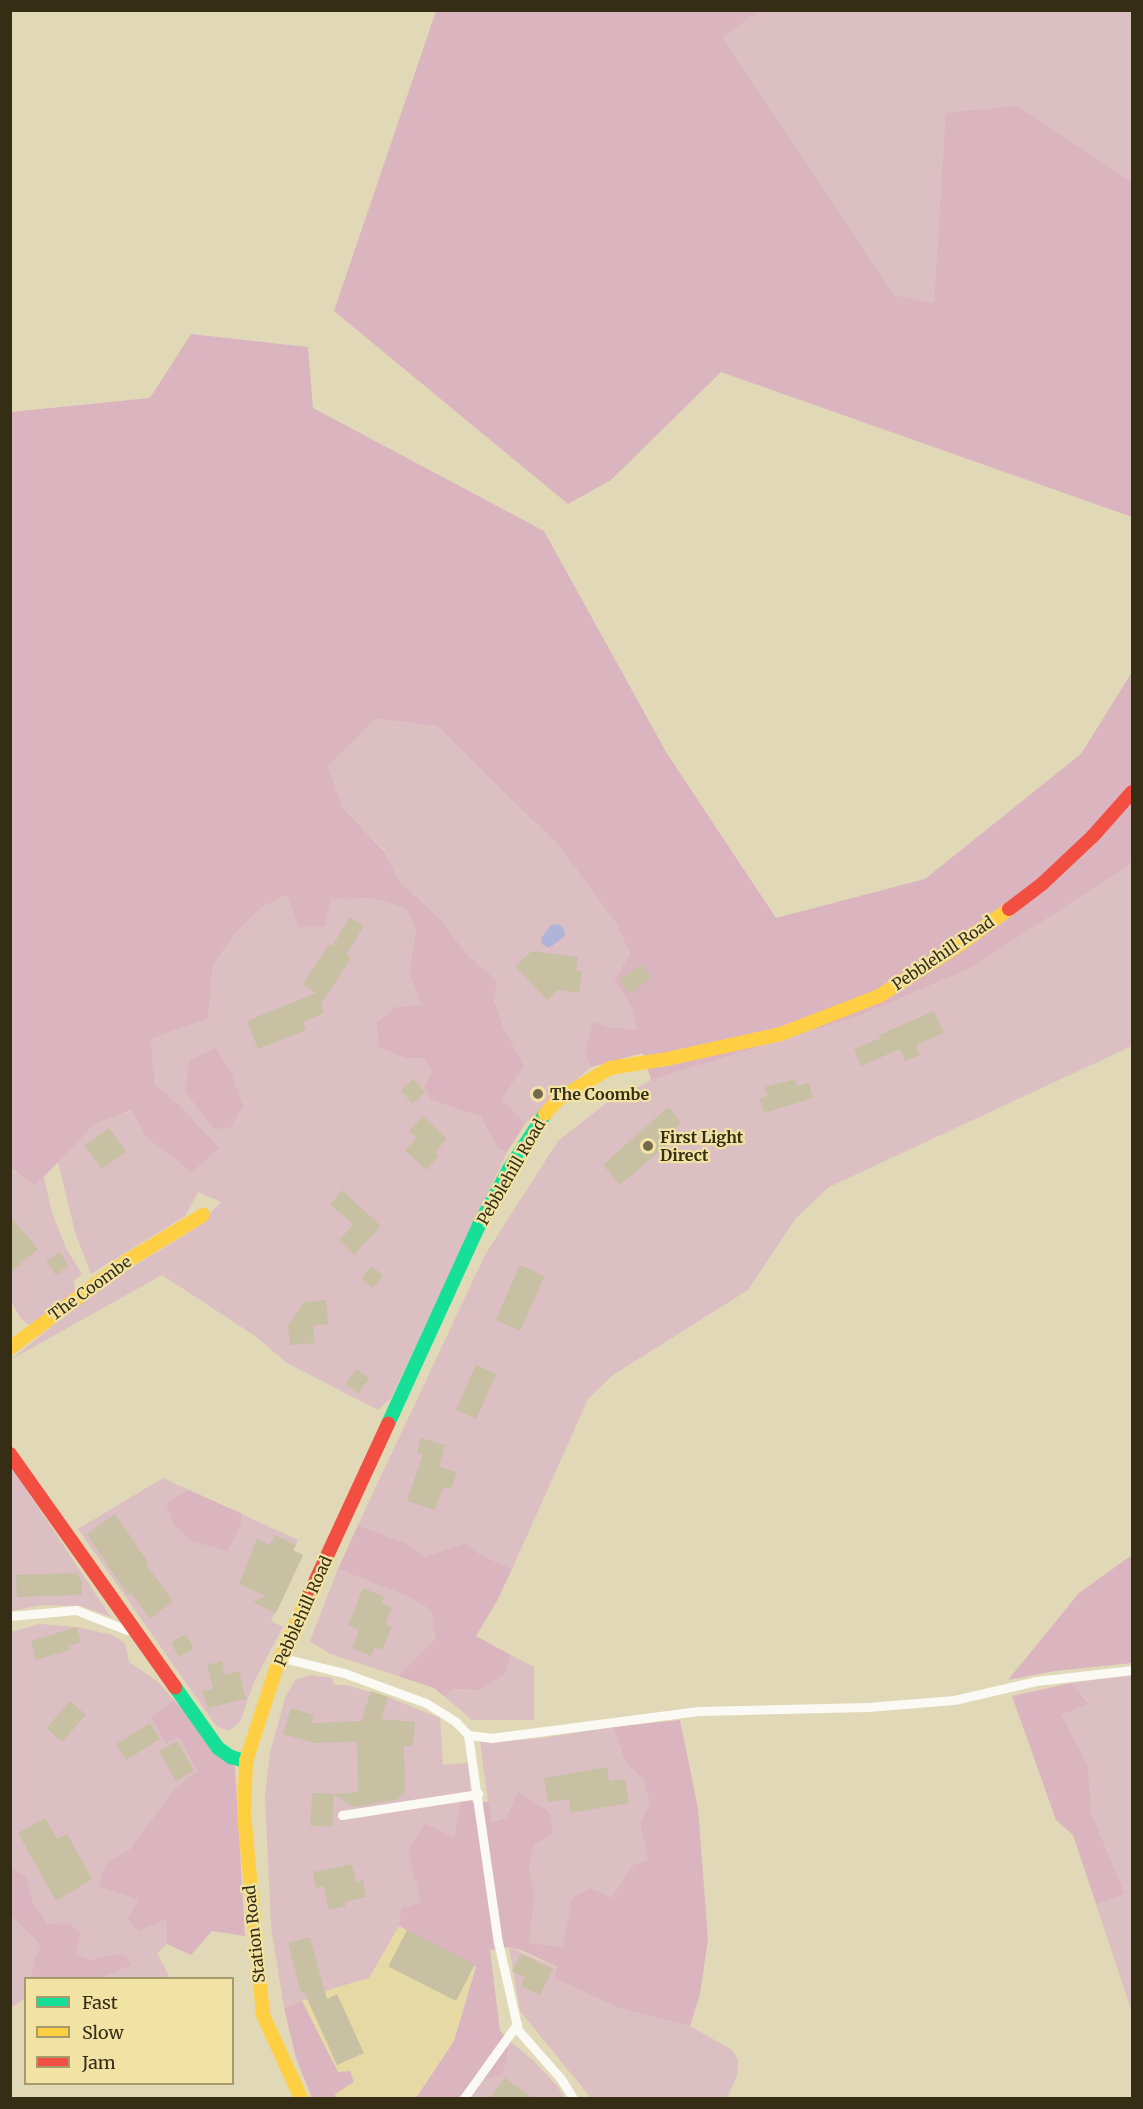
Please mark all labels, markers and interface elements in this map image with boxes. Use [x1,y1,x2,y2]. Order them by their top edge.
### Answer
street label: Pebblehill Road [888,912,998,994]
place label: The Coombe [550,1084,649,1104]
marker: The Coombe [531,1087,545,1101]
street label: Pebblehill Road [473,1116,549,1228]
place label: First Light Direct [660,1127,743,1165]
marker: First Light Direct [641,1139,655,1153]
street label: The Coombe [45,1252,135,1324]
street label: Pebblehill Road [270,1553,336,1669]
street label: Station Road [239,1884,269,1984]
legend [24,1977,234,2085]
text: Fast [82,1991,118,2014]
text: Slow [82,2021,124,2044]
text: Jam [82,2051,116,2074]

